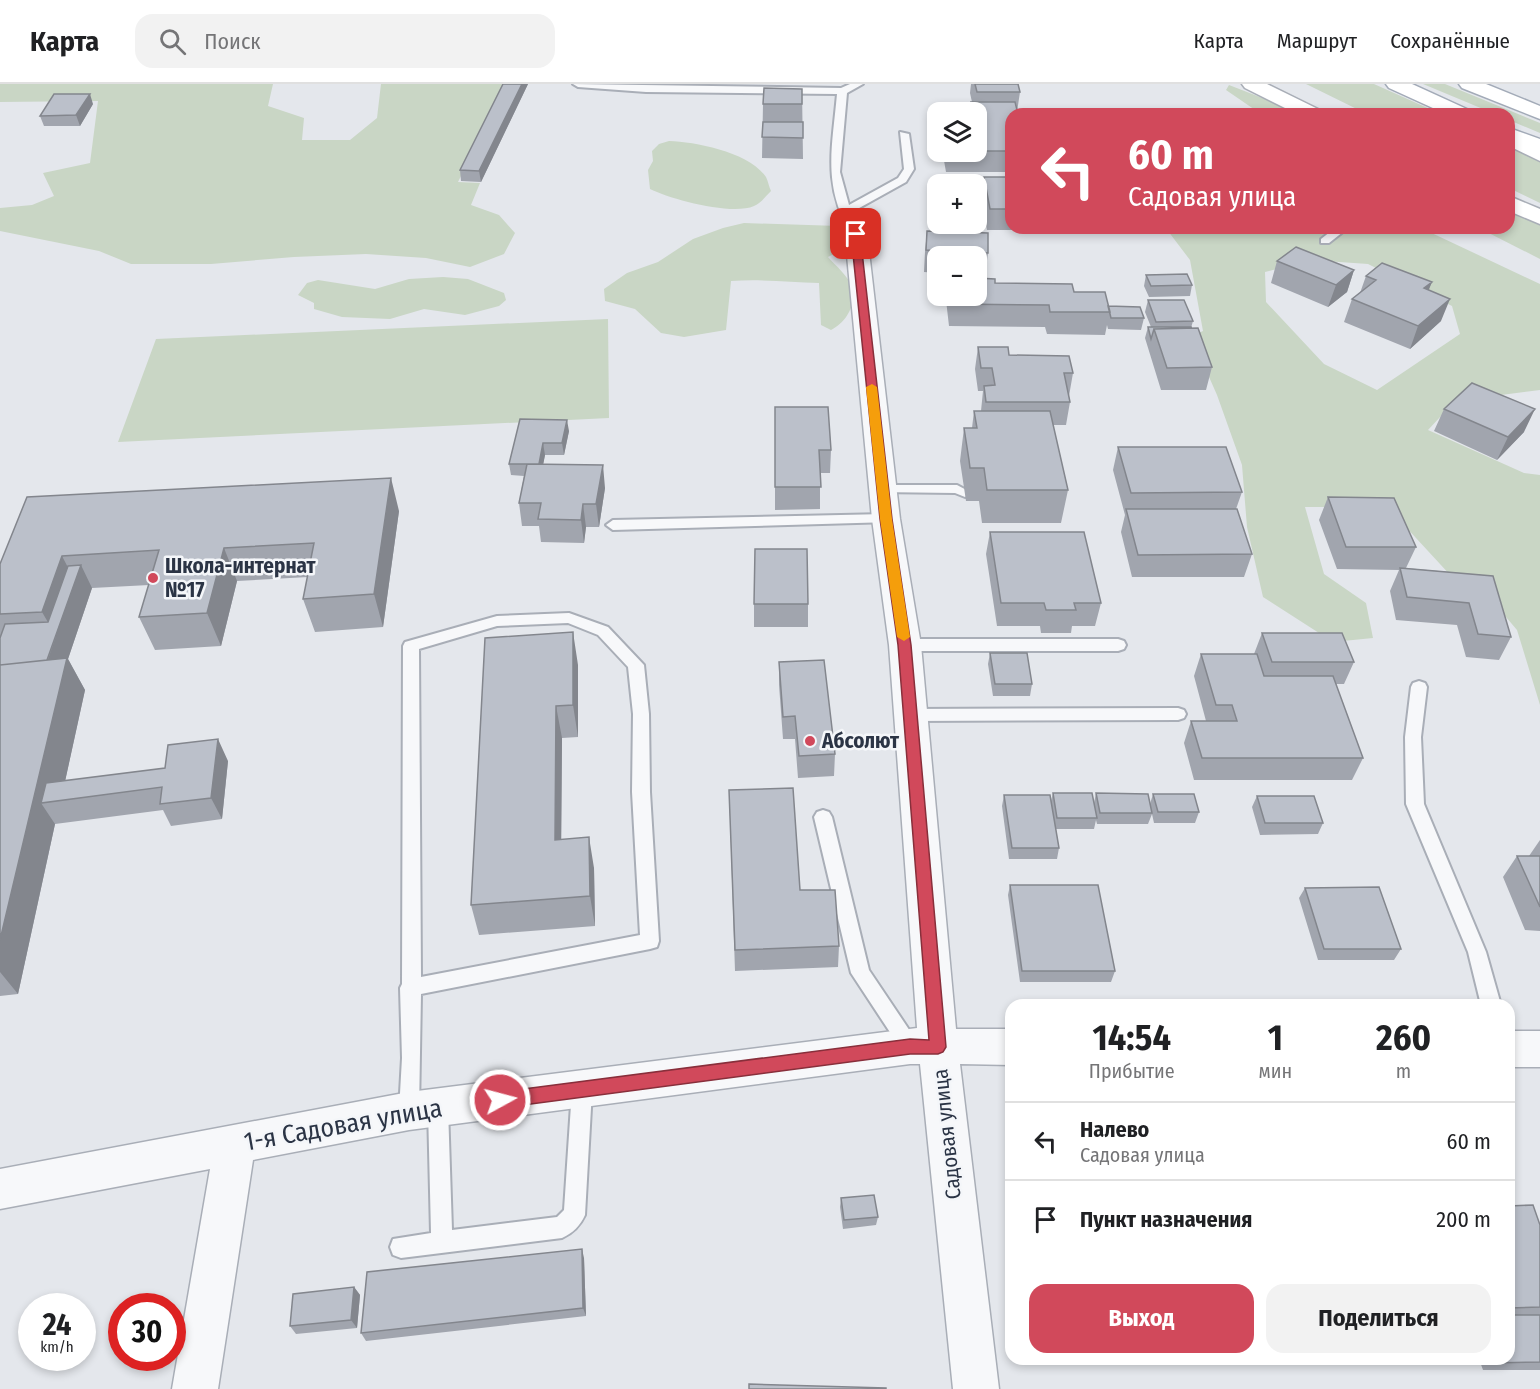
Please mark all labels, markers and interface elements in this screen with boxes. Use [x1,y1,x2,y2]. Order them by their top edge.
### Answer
search box [135,14,555,68]
text: Карта [30,25,99,58]
icon: search [156,25,189,58]
text: Поиск [204,28,261,55]
text: Карта [1194,28,1244,54]
text: Маршрут [1277,28,1357,54]
text: Сохранённые [1390,28,1510,54]
map controls [927,102,987,306]
button: layers [927,102,987,162]
text: 60 m [1128,130,1214,180]
icon: left [1029,132,1107,210]
button: + [927,174,987,234]
text: Садовая улица [1128,181,1296,213]
pin [830,208,881,259]
icon: arrive [839,217,872,250]
button: − [927,246,987,306]
place label: Школа-интернат №17 [165,553,317,603]
marker: Школа-интернат №17 [146,571,160,585]
place label: Абсолют [821,728,900,754]
marker: Абсолют [803,734,817,748]
text: 14:54 [1093,1016,1171,1060]
text: 1 [1268,1016,1283,1060]
text: 260 [1376,1016,1431,1060]
text: Прибытие [1089,1059,1175,1083]
text: мин [1259,1059,1292,1083]
text: m [1396,1059,1411,1083]
position arrow [468,1068,532,1132]
street label: Садовая улица [927,1068,967,1200]
street label: 1-я Садовая улица [242,1092,444,1158]
text: Налево [1080,1116,1149,1143]
icon: left [1029,1125,1062,1158]
text: 60 m [1447,1128,1491,1155]
text: Садовая улица [1080,1143,1205,1167]
icon: arrive [1029,1203,1062,1236]
text: Пункт назначения [1080,1206,1252,1233]
text: 200 m [1436,1206,1491,1233]
button: Выход [1029,1284,1254,1353]
button: Поделиться [1266,1284,1491,1353]
speed limit sign: 30 [108,1293,186,1371]
text: 24 [43,1307,71,1343]
text: km/h [40,1338,74,1356]

